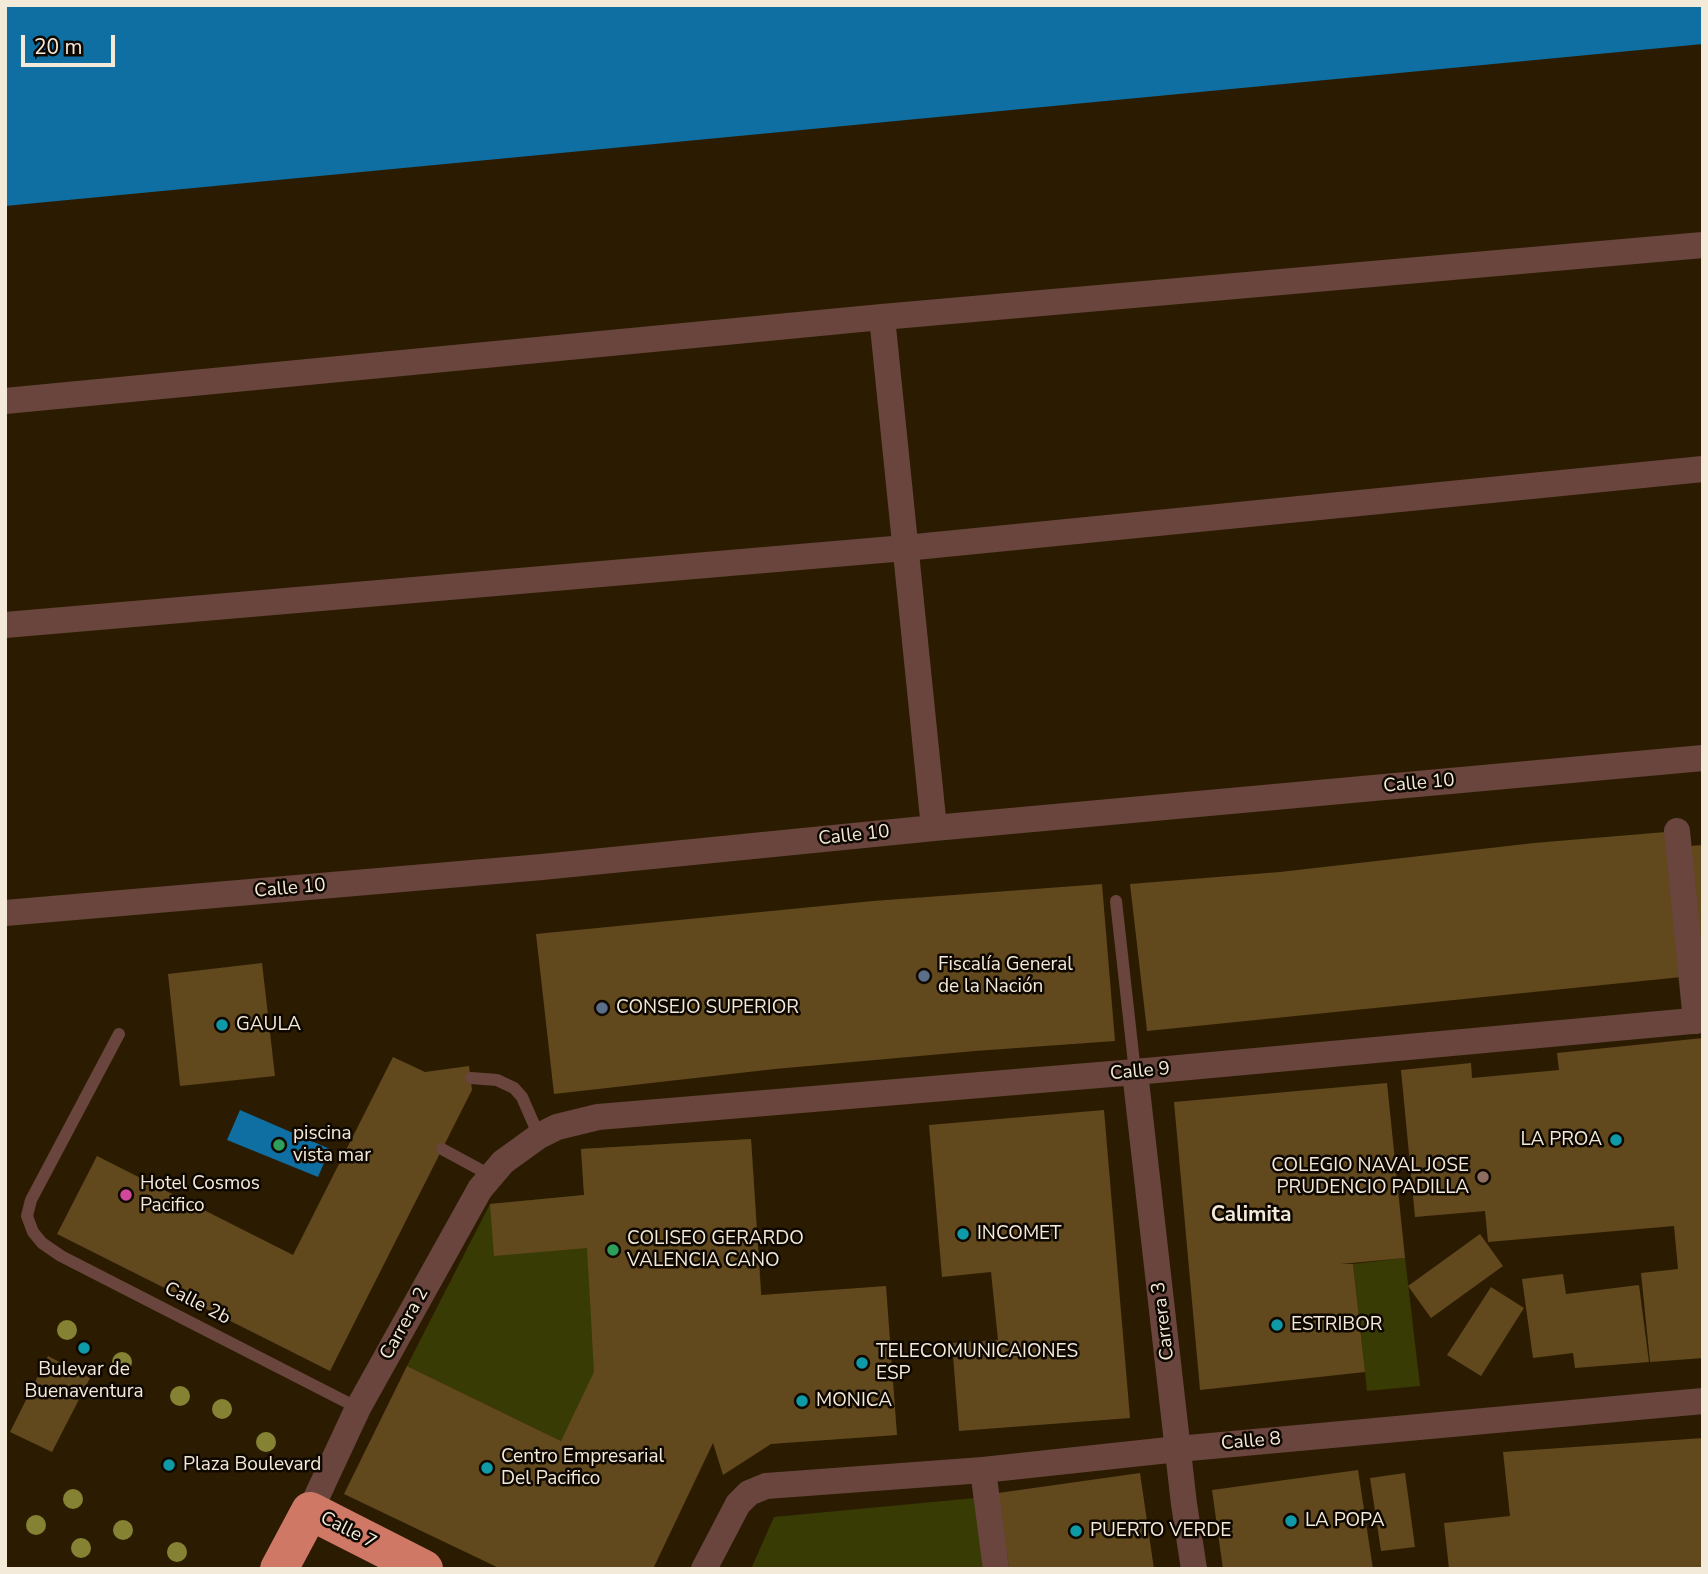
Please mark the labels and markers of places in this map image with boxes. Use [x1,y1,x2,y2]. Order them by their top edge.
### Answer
place label: Fiscalía General de la Nación [938,954,1073,998]
marker: Fiscalía General de la Nación [916,968,932,984]
place label: CONSEJO SUPERIOR [616,997,799,1019]
marker: CONSEJO SUPERIOR [594,1000,610,1016]
place label: GAULA [236,1014,301,1036]
marker: GAULA [214,1017,230,1033]
place label: piscina vista mar [293,1123,371,1167]
place label: LA PROA [1521,1129,1602,1151]
marker: LA PROA [1608,1132,1624,1148]
marker: piscina vista mar [271,1137,287,1153]
place label: COLEGIO NAVAL JOSE PRUDENCIO PADILLA [1271,1155,1469,1199]
marker: COLEGIO NAVAL JOSE PRUDENCIO PADILLA [1475,1169,1491,1185]
place label: Hotel Cosmos Pacifico [140,1173,260,1217]
marker: Hotel Cosmos Pacifico [118,1187,134,1203]
place label: INCOMET [977,1223,1061,1245]
marker: INCOMET [955,1226,971,1242]
place label: COLISEO GERARDO VALENCIA CANO [627,1228,804,1272]
marker: COLISEO GERARDO VALENCIA CANO [605,1242,621,1258]
place label: ESTRIBOR [1291,1314,1382,1336]
marker: ESTRIBOR [1269,1317,1285,1333]
marker: Bulevar de Buenaventura [76,1340,92,1356]
place label: TELECOMUNICAIONES ESP [876,1341,1078,1385]
marker: TELECOMUNICAIONES ESP [854,1355,870,1371]
place label: Bulevar de Buenaventura [24,1359,144,1403]
place label: MONICA [816,1390,892,1412]
marker: MONICA [794,1393,810,1409]
place label: Centro Empresarial Del Pacifico [501,1446,664,1490]
place label: Plaza Boulevard [183,1454,321,1476]
marker: Plaza Boulevard [161,1457,177,1473]
marker: Centro Empresarial Del Pacifico [479,1460,495,1476]
place label: LA POPA [1305,1510,1385,1532]
marker: LA POPA [1283,1513,1299,1529]
place label: PUERTO VERDE [1090,1520,1231,1542]
marker: PUERTO VERDE [1068,1523,1084,1539]

